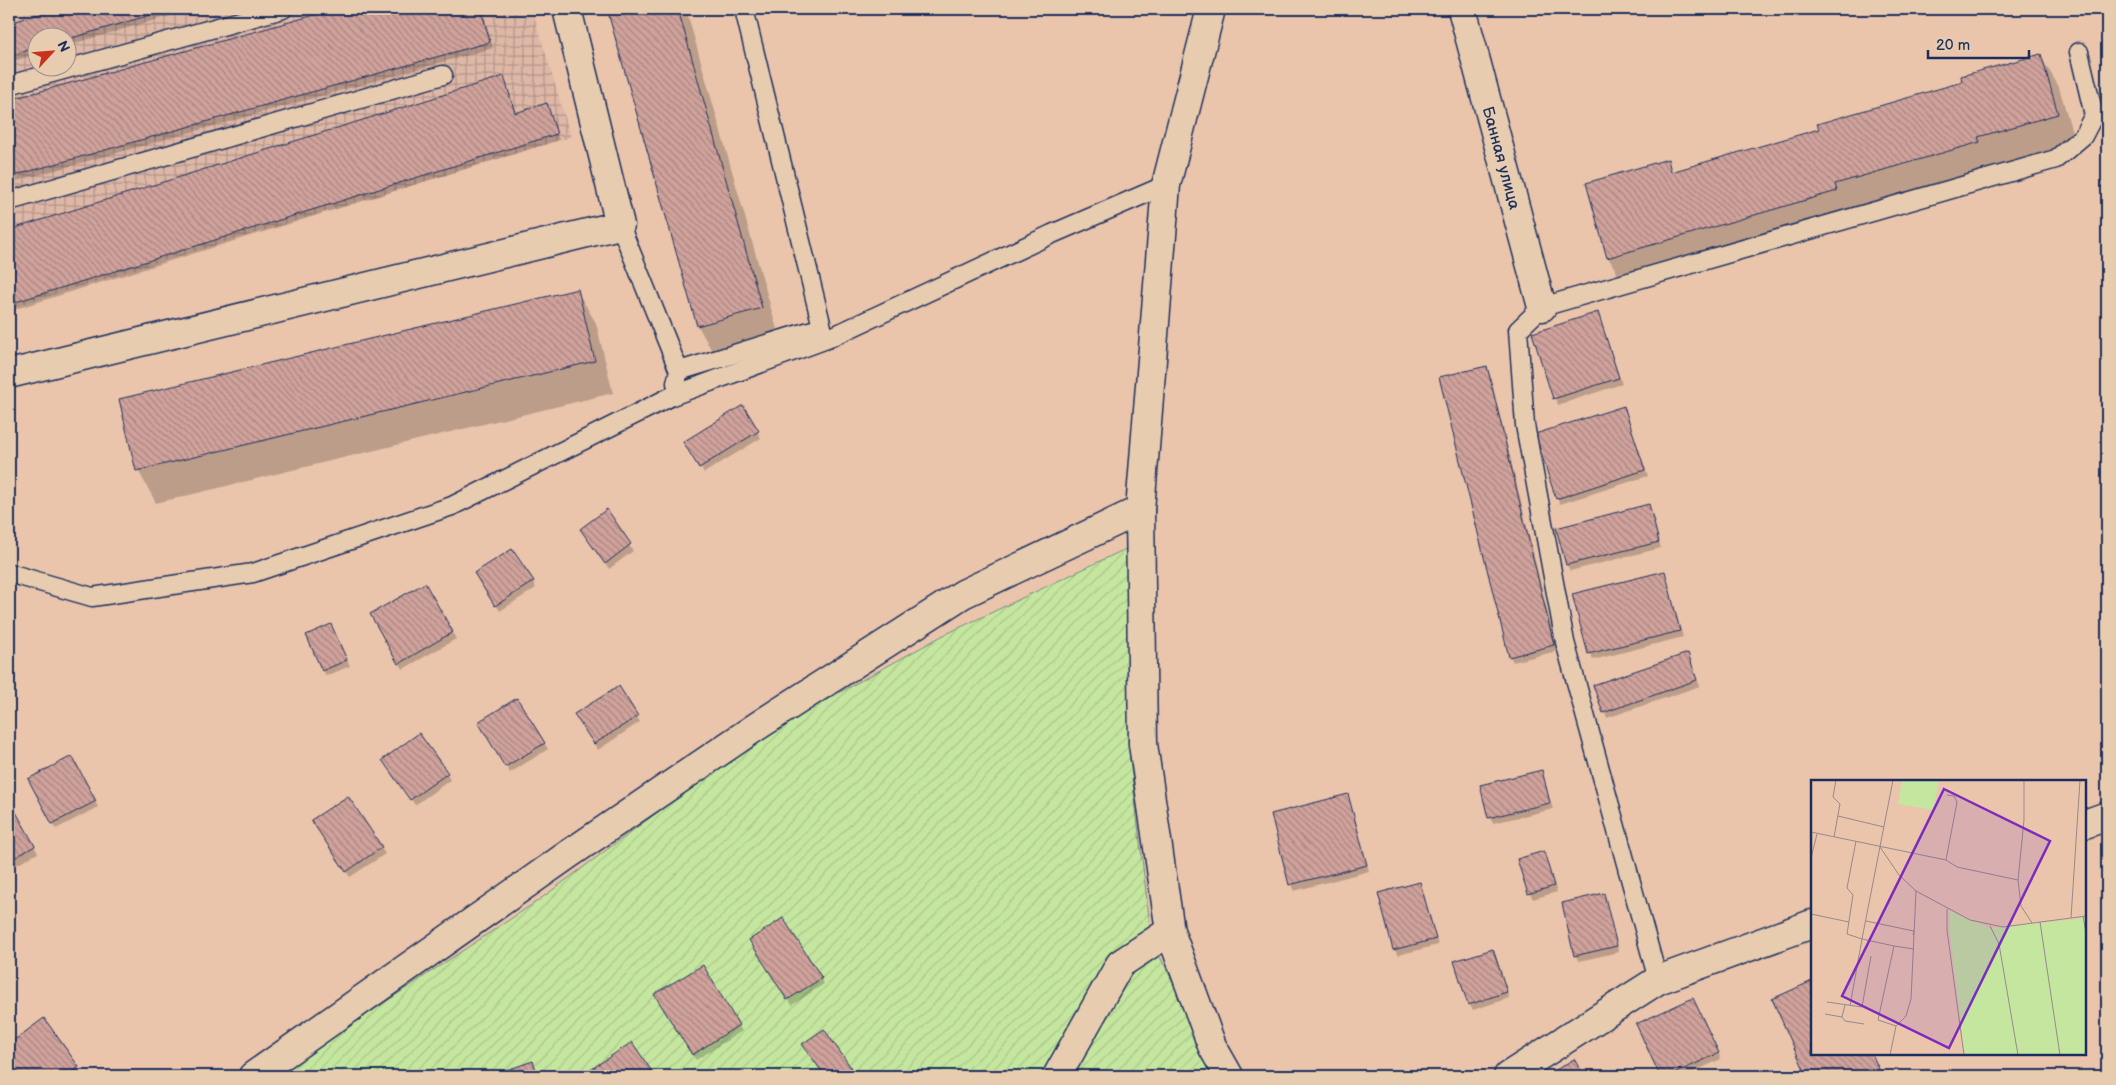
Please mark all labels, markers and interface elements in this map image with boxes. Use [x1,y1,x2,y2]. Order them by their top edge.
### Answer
north arrow [28,28,78,78]
scale bar [1928,28,2030,60]
text: 20 m [1936,36,1970,55]
text: N [53,38,73,55]
street label: Банная улица [1478,105,1523,212]
inset map [1811,780,2086,1055]

